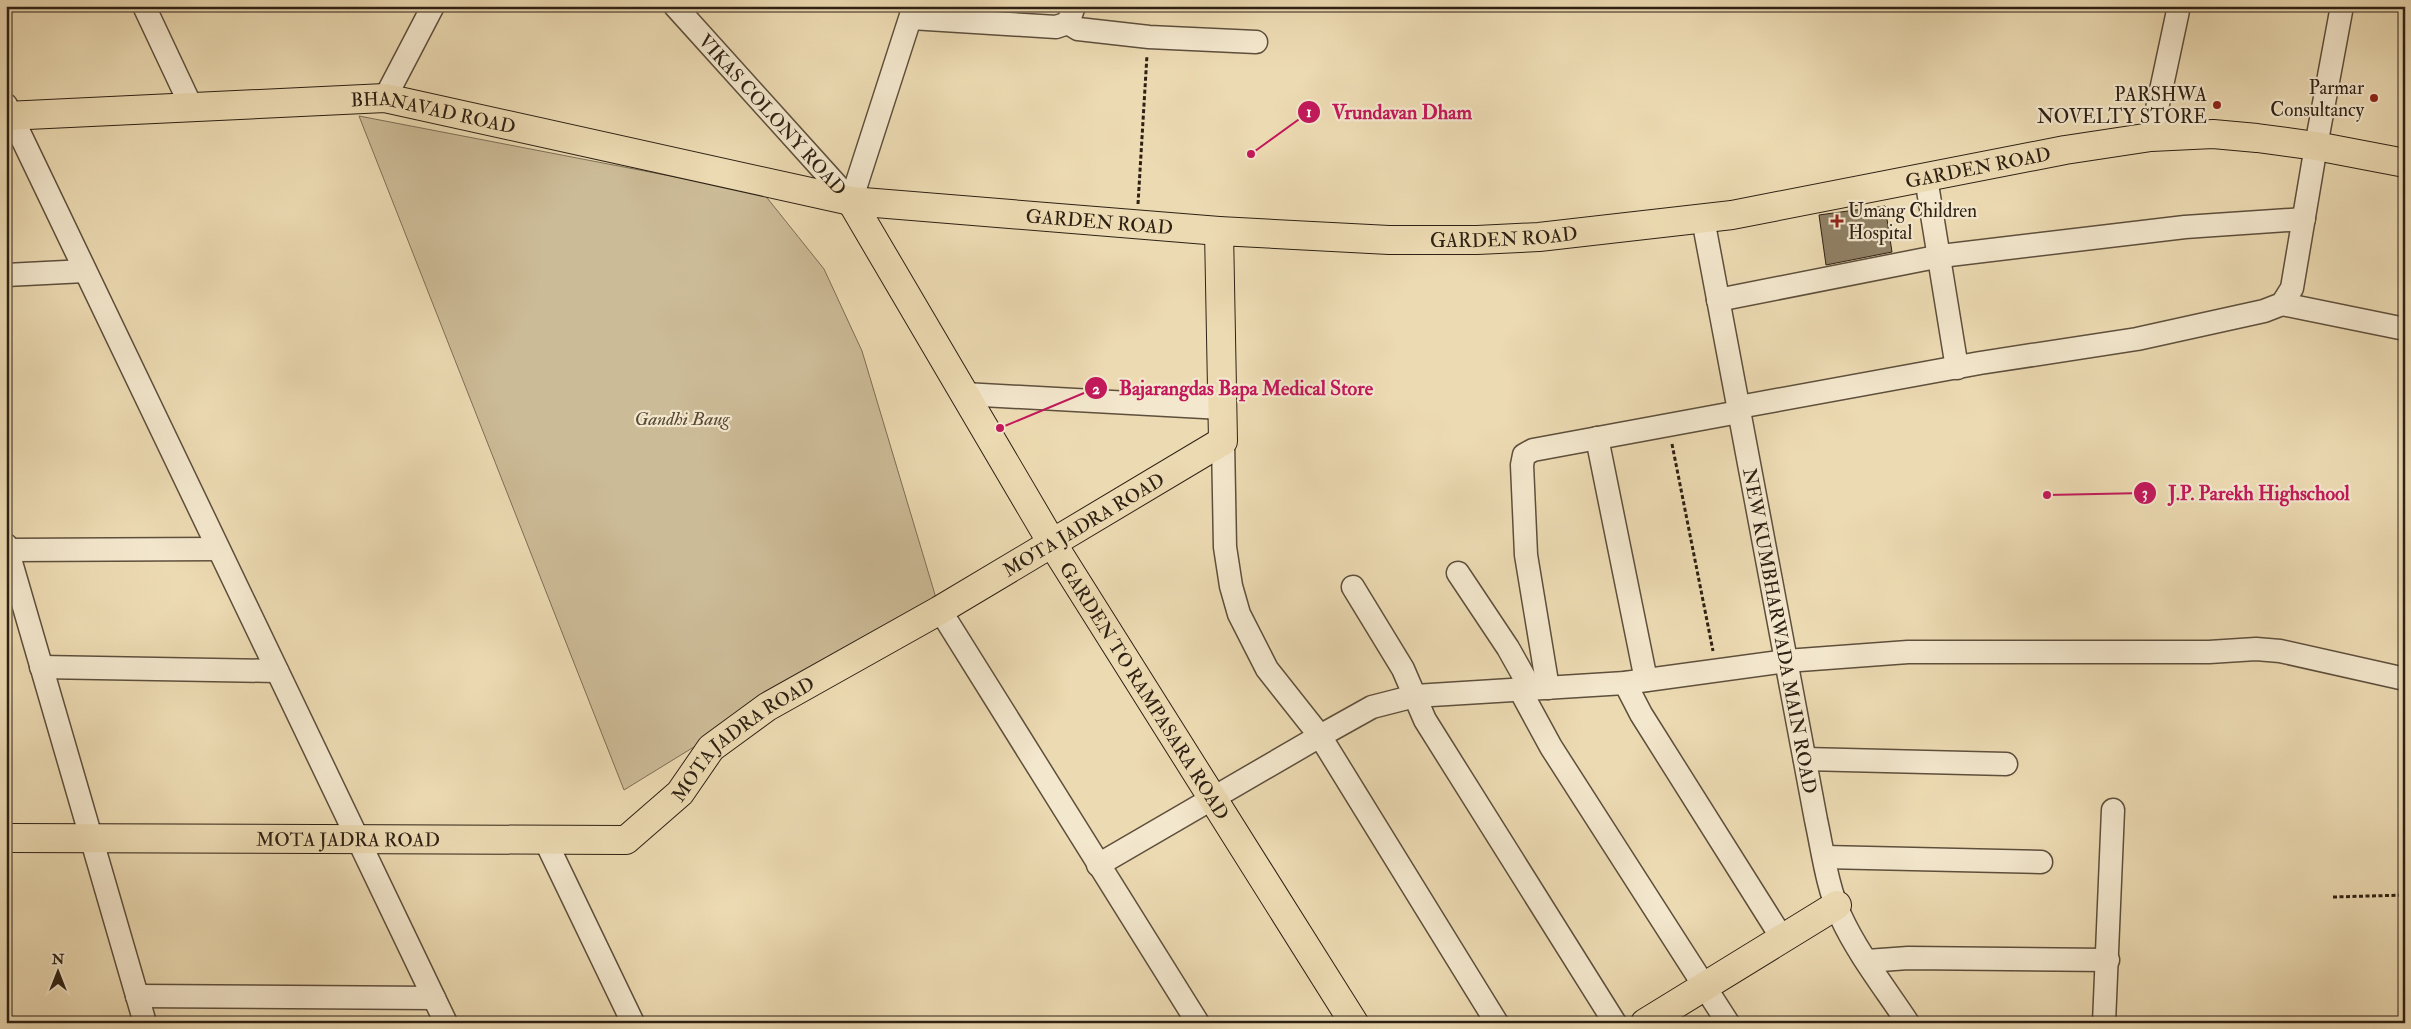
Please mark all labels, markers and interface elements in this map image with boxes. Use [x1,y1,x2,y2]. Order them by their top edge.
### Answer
street label: VIKAS COLONY ROAD [693,29,851,201]
place label: Parmar Consultancy [2270,76,2365,122]
place label: PARSHWA NOVELTY STORE [2037,83,2207,129]
street label: BHANAVAD ROAD [350,87,518,139]
marker: Parmar Consultancy [2368,92,2380,104]
callout: Vrundavan Dham [1297,94,1482,129]
marker: PARSHWA NOVELTY STORE [2211,99,2223,111]
text: Vrundavan Dham [1331,100,1472,125]
text: 1 [1306,103,1312,122]
street label: GARDEN ROAD [1903,142,2053,194]
place label: Umang Children Hospital [1848,199,1977,246]
street label: GARDEN ROAD [1025,204,1174,240]
marker: Umang Children Hospital [1830,214,1844,228]
street label: GARDEN ROAD [1430,222,1579,253]
callout: Bajarangdas Bapa Medical Store [1084,371,1383,406]
text: Bajarangdas Bapa Medical Store [1119,376,1374,402]
text: 2 [1092,380,1100,399]
park label: Gandhi Baug [635,407,730,431]
street label: NEW KUMBHARWADA MAIN ROAD [1737,466,1822,796]
street label: MOTA JADRA ROAD [999,468,1169,583]
callout: J.P. Parekh Highschool [2133,476,2359,511]
text: J.P. Parekh Highschool [2167,481,2351,507]
text: 3 [2142,484,2148,503]
street label: GARDEN TO RAMPASARA ROAD [1054,558,1234,825]
street label: MOTA JADRA ROAD [667,672,819,807]
street label: MOTA JADRA ROAD [256,828,440,852]
north arrow [32,946,82,996]
text: N [51,951,65,968]

